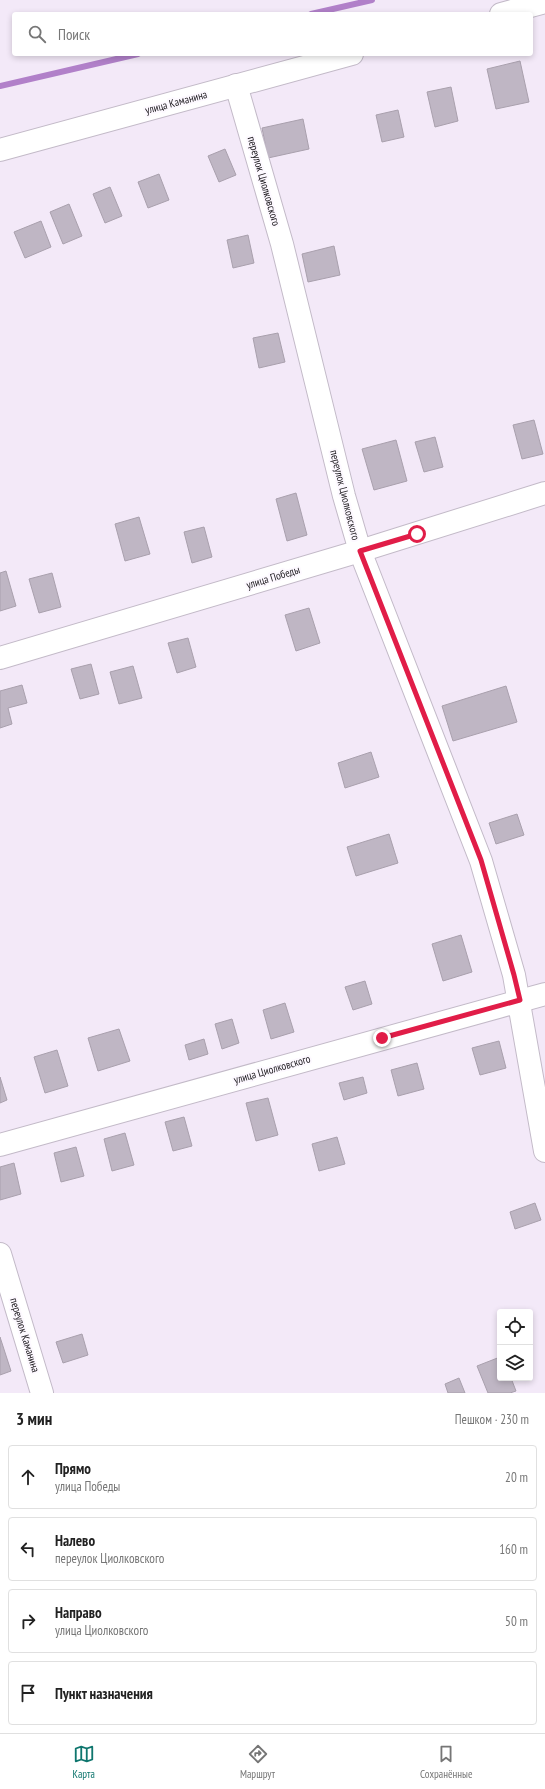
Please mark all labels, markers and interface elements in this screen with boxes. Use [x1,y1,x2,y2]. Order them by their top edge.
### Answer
search box [12,12,533,56]
icon: search [26,23,48,45]
text: Поиск [58,25,90,44]
street label: улица Каманина [143,87,209,117]
street label: переулок Циолковского [245,135,284,228]
street label: переулок Циолковского [327,448,363,542]
route start [408,525,426,543]
street label: улица Победы [245,562,302,592]
route end [373,1029,391,1047]
street label: улица Циолковского [232,1051,312,1087]
street label: переулок Каманина [7,1296,43,1374]
map controls [497,1309,533,1381]
button: locate [497,1309,533,1345]
button: layers [497,1345,533,1381]
text: 3 мин [16,1408,52,1430]
text: Пешком · 230 m [455,1411,529,1428]
text: Прямо [55,1459,91,1478]
icon: ahead [17,1466,39,1488]
text: 20 m [505,1469,528,1486]
text: улица Победы [55,1478,120,1495]
text: Налево [55,1531,95,1550]
icon: left [17,1538,39,1560]
text: 160 m [499,1541,528,1558]
text: переулок Циолковского [55,1550,164,1567]
text: Направо [55,1603,102,1622]
icon: right [17,1610,39,1632]
text: 50 m [505,1613,528,1630]
text: улица Циолковского [55,1622,148,1639]
icon: arrive [17,1682,39,1704]
text: Пункт назначения [55,1684,153,1703]
tab: Карта [73,1743,95,1781]
tab: Маршрут [240,1743,275,1781]
tab: Сохранённые [420,1743,472,1781]

